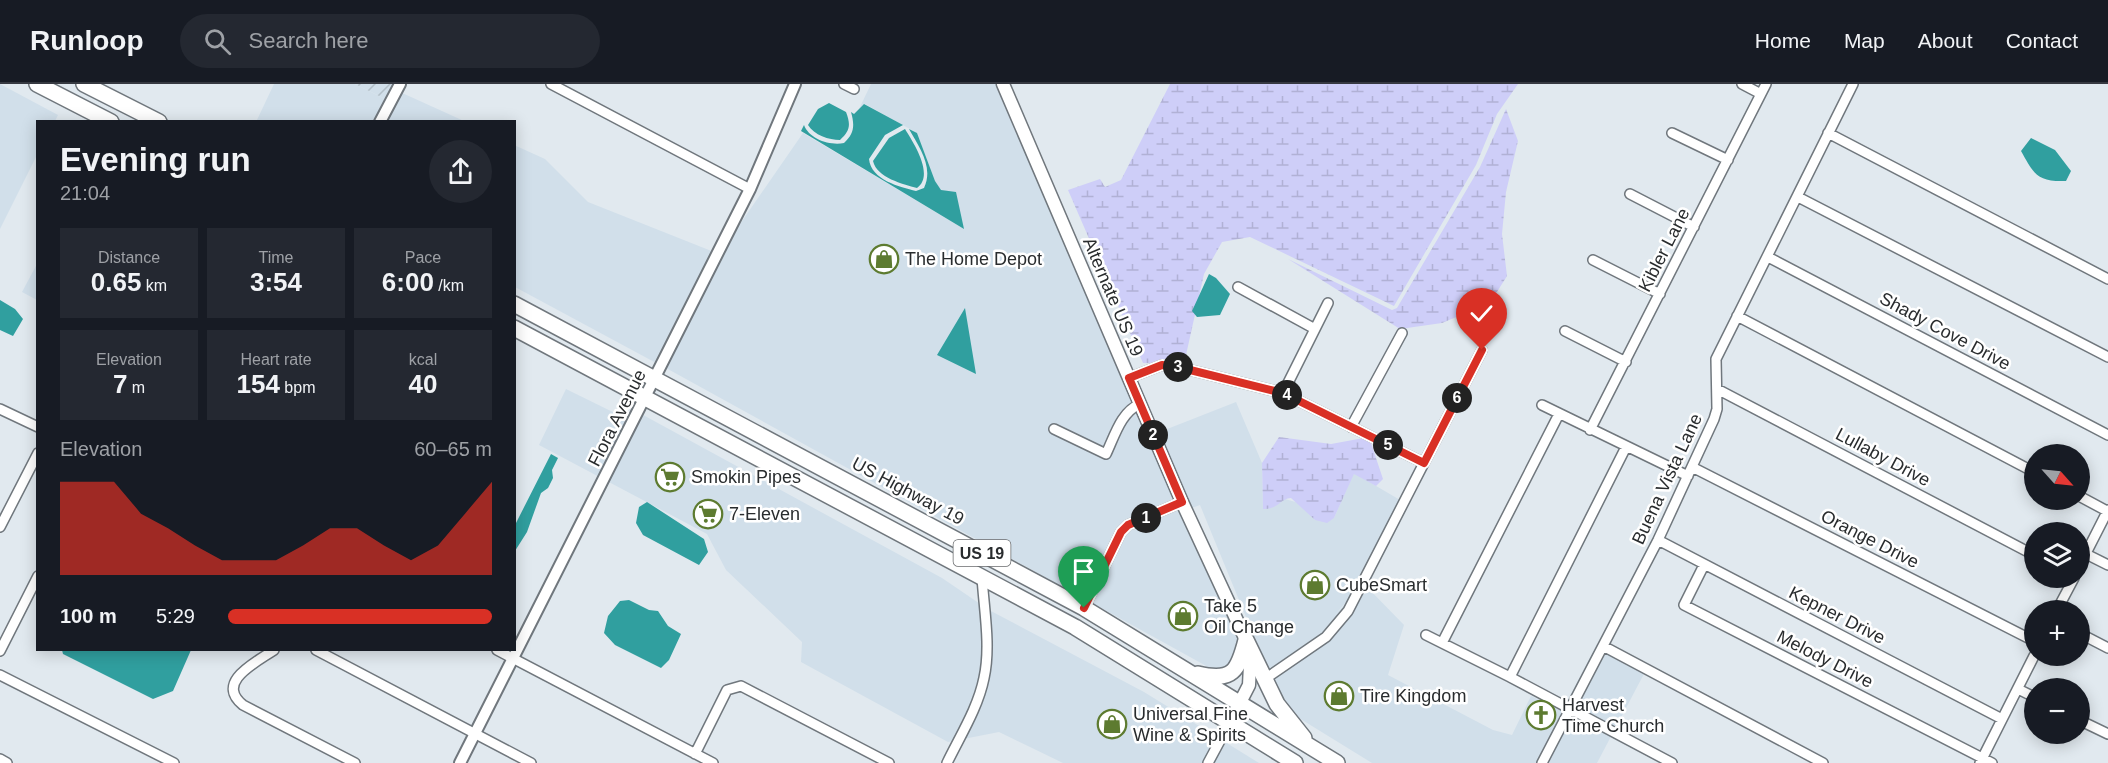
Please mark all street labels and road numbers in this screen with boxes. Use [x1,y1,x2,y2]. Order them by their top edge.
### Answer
street label: Kibler Lane [1634,205,1694,295]
street label: Alternate US 19 [1079,235,1147,359]
street label: Shady Cove Drive [1876,288,2014,374]
street label: Flora Avenue [584,366,650,470]
street label: Buena Vista Lane [1628,411,1706,547]
street label: Lullaby Drive [1832,424,1934,490]
street label: US Highway 19 [849,453,967,529]
street label: Orange Drive [1818,506,1922,572]
road number: US 19 [954,540,1010,566]
street label: Kepner Drive [1786,582,1888,648]
street label: Melody Drive [1774,626,1876,692]

